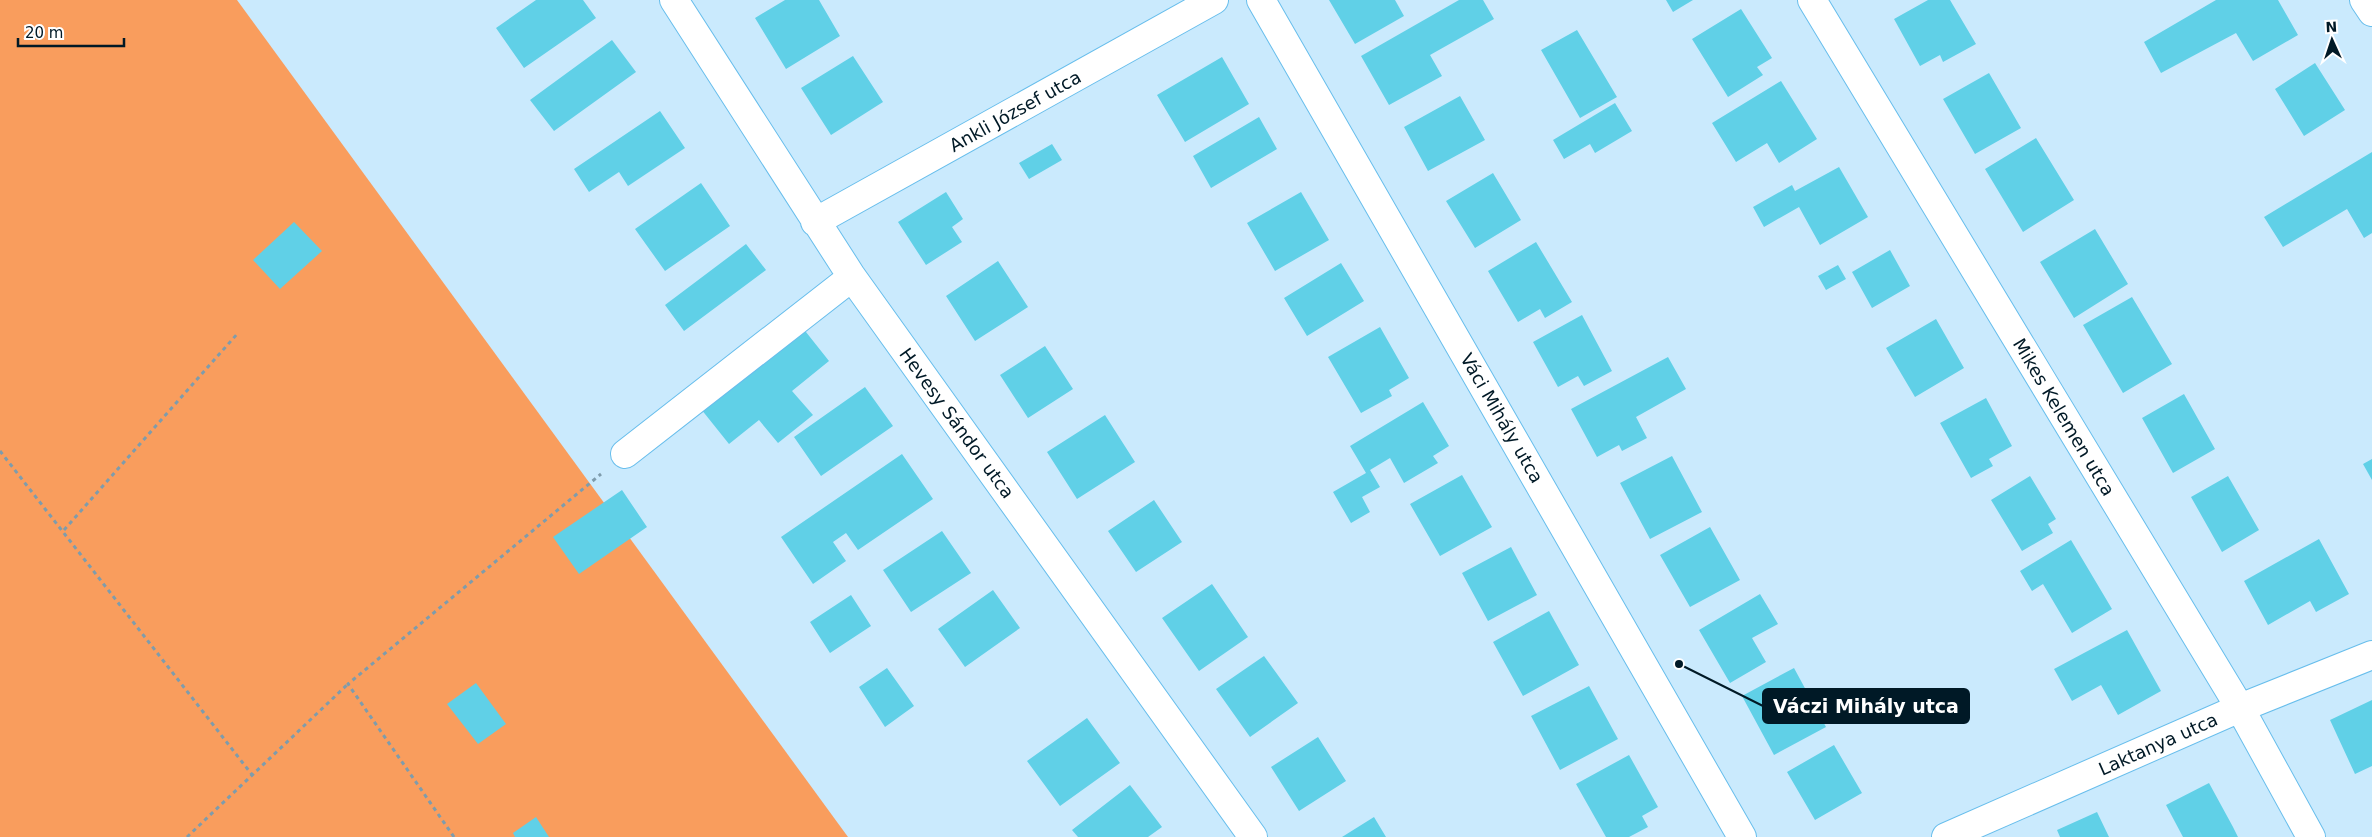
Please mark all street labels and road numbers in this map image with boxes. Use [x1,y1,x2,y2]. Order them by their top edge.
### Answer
street label: Ankli József utca [945,66,1085,156]
street label: Mikes Kelemen utca [2009,335,2119,499]
street label: Hevesy Sándor utca [895,344,1019,502]
street label: Váci Mihály utca [1456,349,1548,487]
street label: Laktanya utca [2095,708,2221,780]

